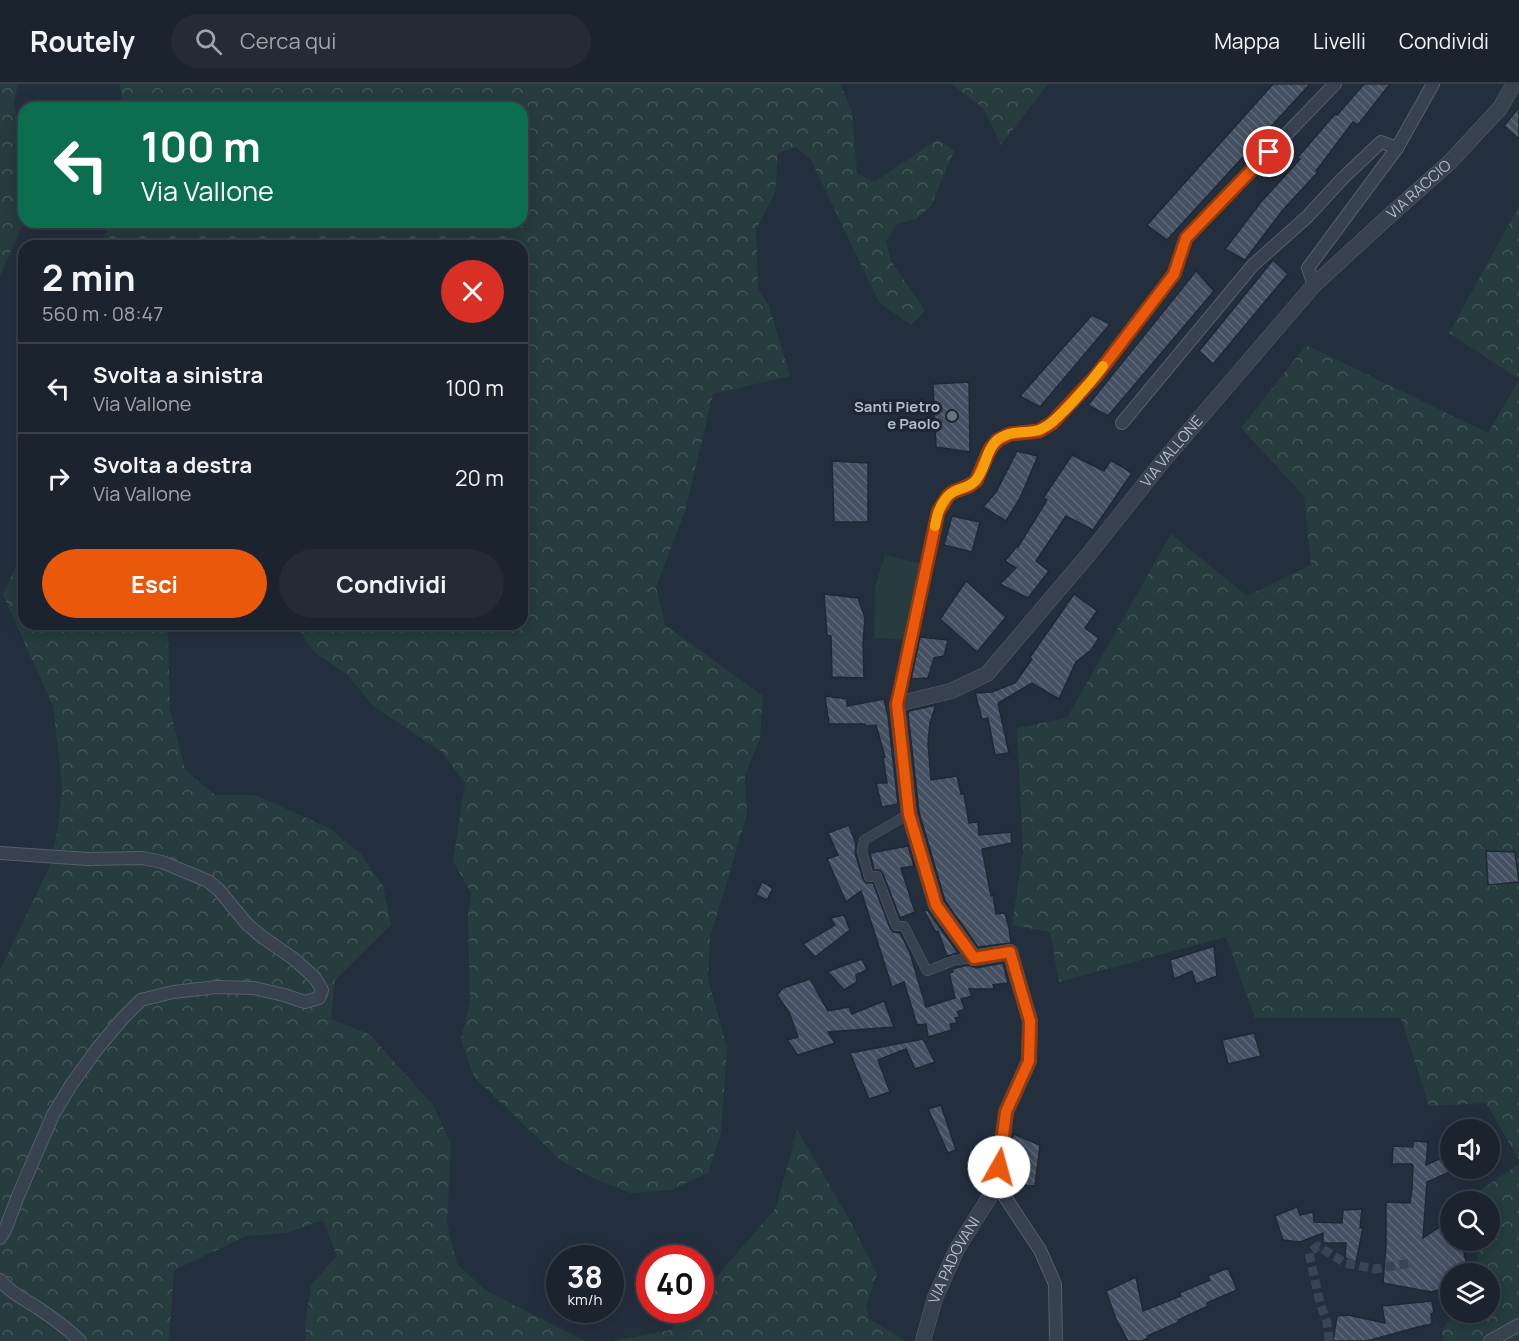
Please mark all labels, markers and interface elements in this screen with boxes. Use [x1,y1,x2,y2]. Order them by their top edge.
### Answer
search box [171,14,591,68]
text: Routely [30,22,135,60]
icon: search [192,25,225,58]
text: Cerca qui [240,26,336,56]
text: Mappa [1214,27,1280,55]
text: Livelli [1313,27,1366,55]
text: Condividi [1399,27,1489,55]
text: 100 m [141,117,261,175]
icon: left [42,126,120,204]
pin [1243,126,1294,177]
icon: arrive [1252,135,1285,168]
street label: VIA RACCIO [1382,155,1456,223]
text: Via Vallone [141,172,274,209]
text: 2 min [42,253,136,302]
button: close [441,260,504,323]
text: 560 m · 08:47 [42,300,163,327]
text: Svolta a sinistra [93,360,263,390]
icon: left [42,372,75,405]
text: 100 m [446,373,504,403]
text: Via Vallone [93,390,191,417]
place label: Santi Pietro e Paolo [854,396,940,434]
marker: Santi Pietro e Paolo [945,409,959,423]
street label: VIA VALLONE [1135,411,1207,491]
text: Svolta a destra [93,450,252,480]
icon: right [42,462,75,495]
text: 20 m [455,463,504,493]
text: Via Vallone [93,480,191,507]
button: Esci [42,549,267,618]
button: Condividi [279,549,504,618]
map controls [1440,1119,1500,1323]
button: sound [1440,1119,1500,1179]
position arrow [967,1135,1031,1199]
button: search [1440,1191,1500,1251]
street label: VIA PADOVANI [923,1213,985,1306]
speed limit sign: 40 [636,1245,714,1323]
text: 38 [567,1256,603,1297]
button: layers [1440,1263,1500,1323]
text: km/h [568,1289,602,1310]

